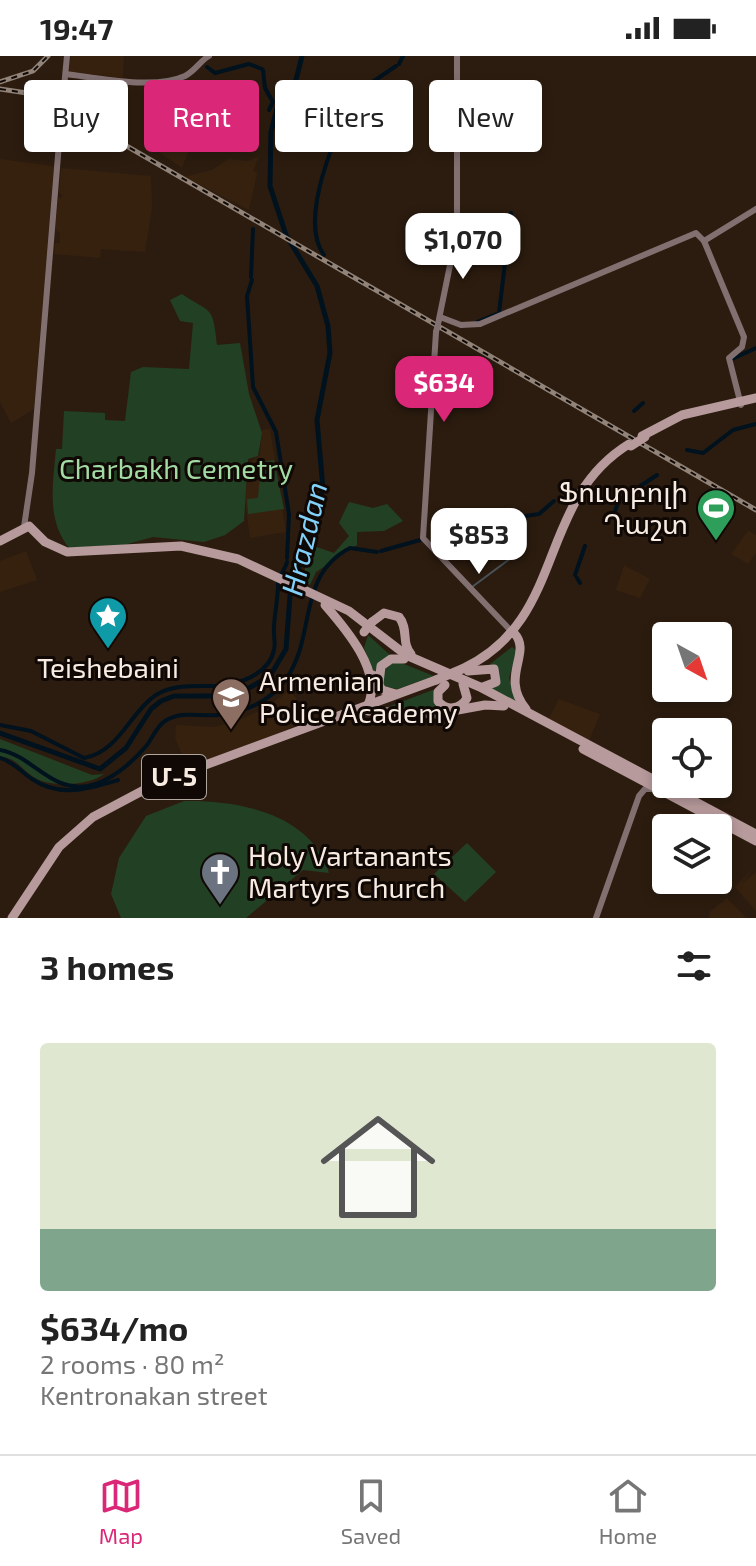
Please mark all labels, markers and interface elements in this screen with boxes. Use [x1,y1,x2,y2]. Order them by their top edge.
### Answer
text: 19:47 [40,10,113,46]
chip: Buy [24,80,128,152]
chip: Rent [144,80,259,152]
chip: Filters [275,80,413,152]
chip: New [429,80,542,152]
pin: $1,070 [398,213,528,281]
text: $1,070 [423,223,503,254]
pin: $634 [397,356,491,424]
text: $634 [413,366,475,397]
park label: Charbakh Cemetry [59,451,293,485]
place label: Ֆուտբոլի Դաշտ [559,474,688,541]
water label: Hrazdan [273,478,334,599]
sports icon: Ֆուտբոլի Դաշտ [695,487,737,542]
pin: $853 [432,508,526,576]
text: $853 [449,518,509,549]
place icon: Teishebaini [87,595,129,650]
north arrow [652,622,732,702]
map controls [652,622,732,894]
place label: Teishebaini [37,650,179,684]
place label: Armenian Police Academy [259,663,458,729]
school or university icon: Armenian Police Academy [210,676,252,731]
button: locate [652,718,732,798]
road number: Մ-5 [142,755,206,799]
button: layers [652,814,732,894]
place label: Holy Vartanants Martyrs Church [248,838,452,904]
church icon: Holy Vartanants Martyrs Church [199,851,241,906]
icon: filters [672,944,716,988]
text: 3 homes [40,946,174,987]
icon: home [306,1095,450,1239]
text: $634/mo [40,1307,188,1348]
text: 2 rooms · 80 m² [40,1348,225,1379]
text: Kentronakan street [40,1379,268,1410]
tab: Map [99,1474,143,1548]
tab: Saved [341,1474,401,1548]
tab: Home [599,1474,657,1548]

